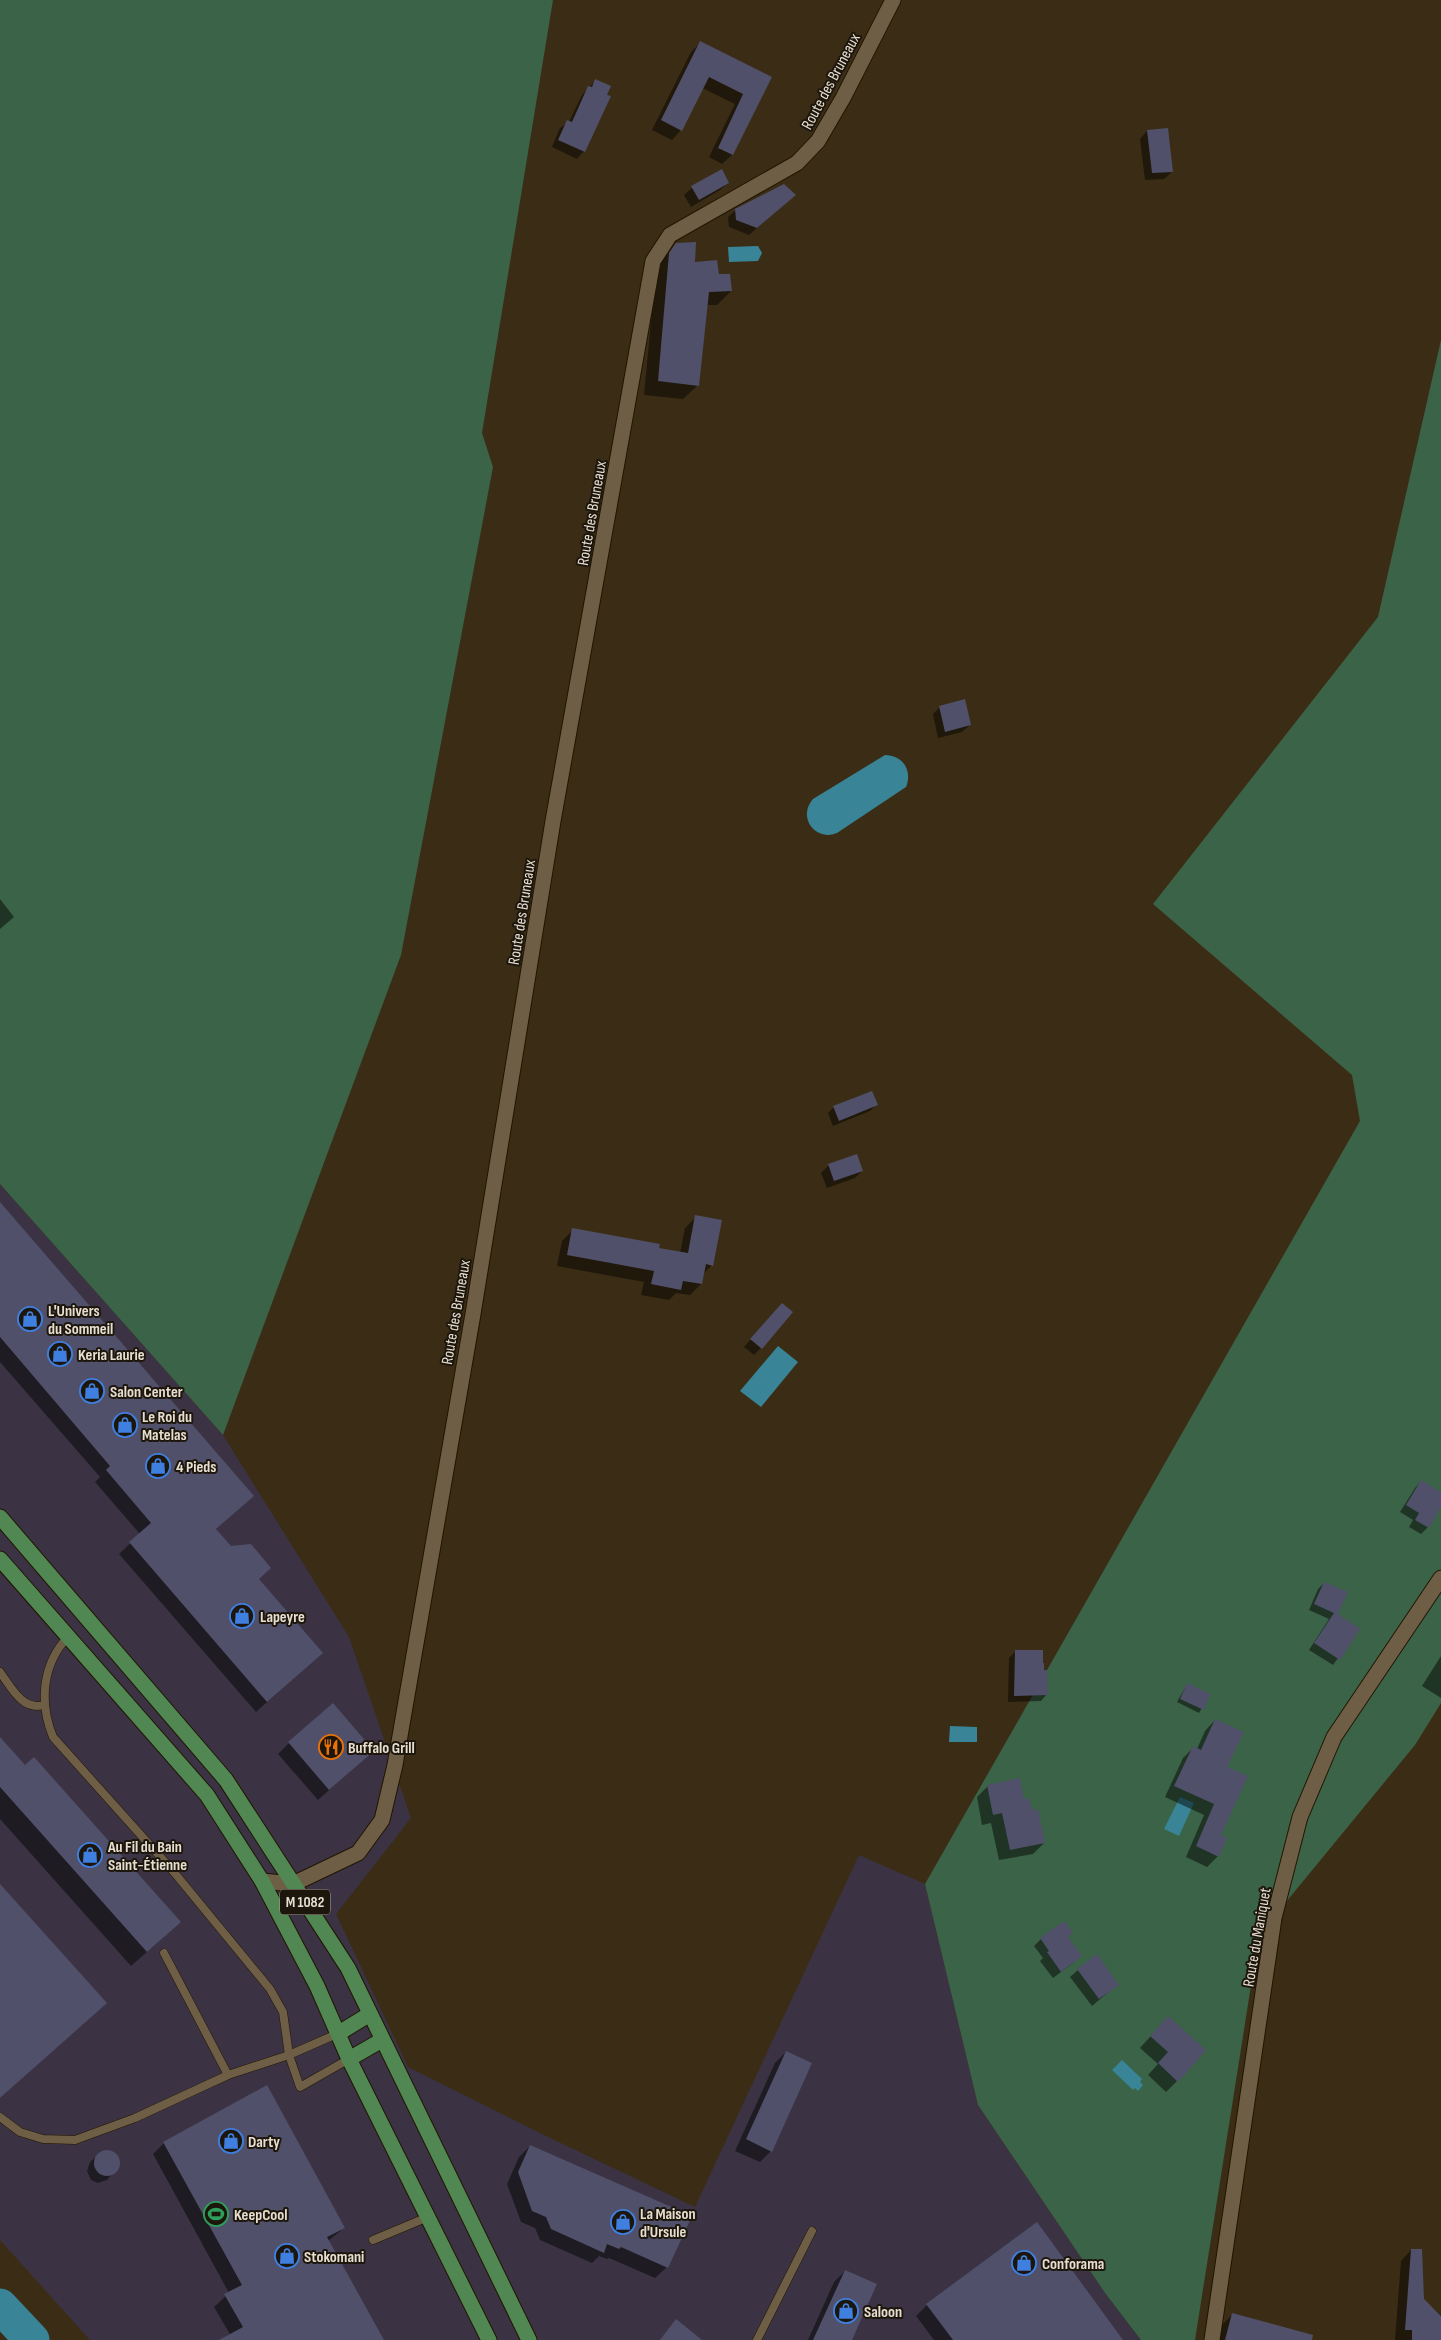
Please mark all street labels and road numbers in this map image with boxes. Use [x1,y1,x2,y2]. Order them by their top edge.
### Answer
street label: Route des Bruneaux [798,30,865,133]
street label: Route des Bruneaux [574,459,611,567]
street label: Route des Bruneaux [505,858,540,966]
street label: Route des Bruneaux [438,1258,475,1366]
street label: Route du Maniquet [1239,1886,1276,1988]
road number: M 1082 [280,1890,330,1914]

